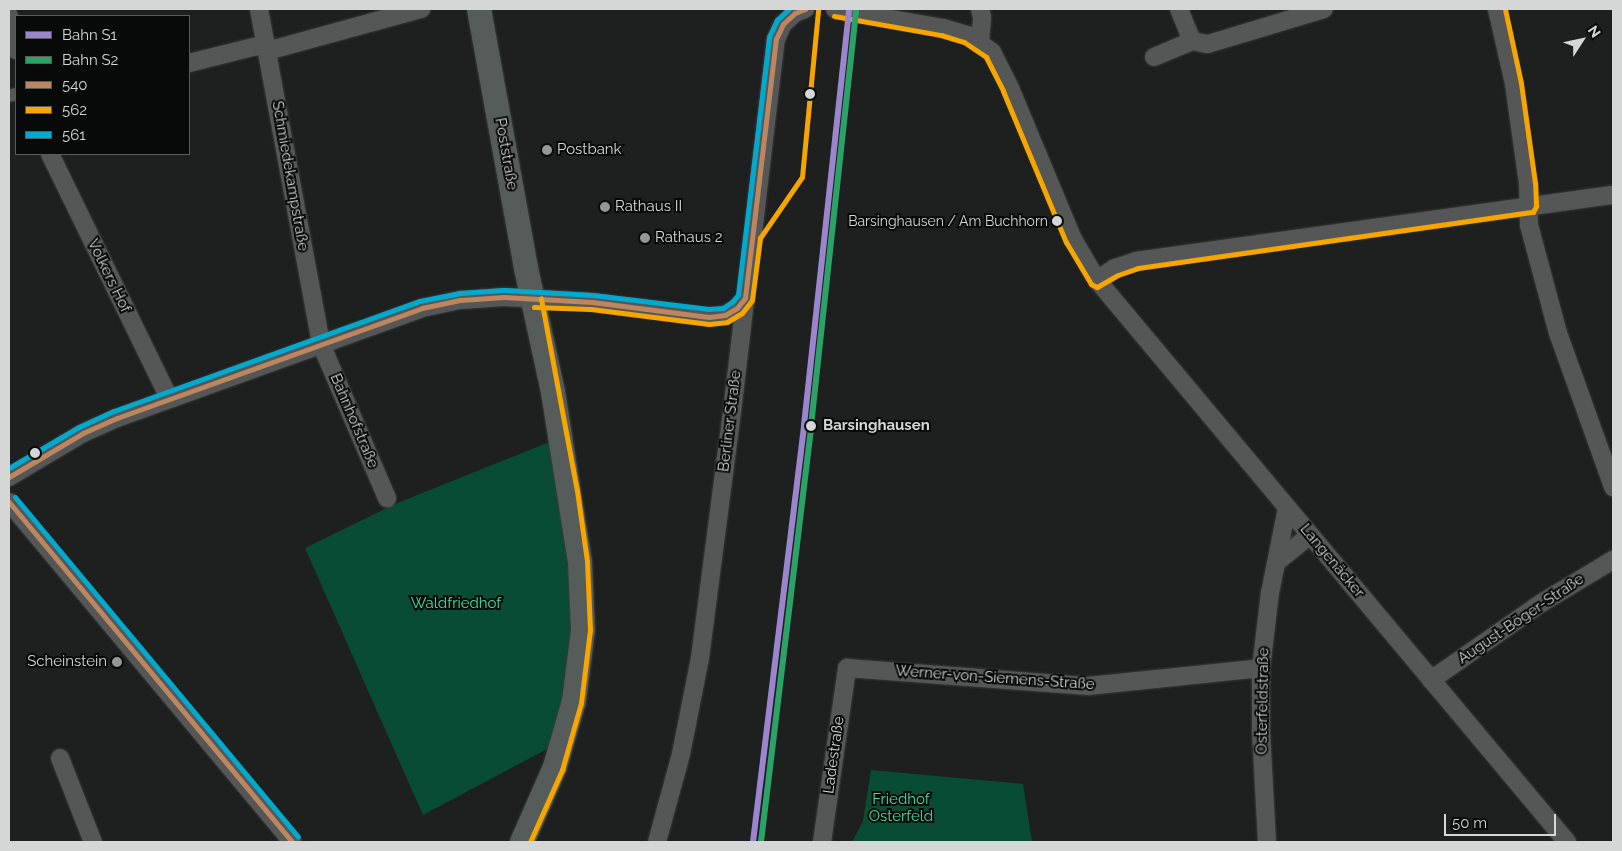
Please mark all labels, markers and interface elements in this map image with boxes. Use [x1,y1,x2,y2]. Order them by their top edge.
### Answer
legend [15,15,190,155]
north arrow [1557,15,1607,65]
text: N [1585,22,1604,40]
text: Bahn S1 [62,26,117,44]
text: Bahn S2 [62,51,118,69]
text: 540 [62,76,88,94]
unlabelled marker [805,89,815,99]
street label: Schmiedekampstraße [268,100,312,252]
text: 562 [62,101,87,119]
street label: Poststraße [491,116,521,192]
text: 561 [62,126,86,144]
place label: Postbank [557,141,622,159]
marker: Postbank [541,144,553,156]
place label: Rathaus II [615,198,682,216]
marker: Rathaus II [599,201,611,213]
place label: Barsinghausen / Am Buchhorn [848,213,1048,229]
marker: Barsinghausen / Am Buchhorn [1052,216,1062,226]
place label: Rathaus 2 [655,229,723,247]
marker: Rathaus 2 [639,232,651,244]
street label: Volkers Hof [83,236,135,316]
street label: Berliner Straße [715,369,745,473]
street label: Bahnhofstraße [326,371,382,471]
place label: Barsinghausen [823,417,930,435]
marker: Barsinghausen [803,418,819,434]
unlabelled marker [30,448,40,458]
street label: Langenäcker [1296,521,1368,601]
street label: August-Böger-Straße [1455,570,1587,668]
park label: Waldfriedhof [411,595,501,613]
street label: Osterfeldstraße [1253,647,1273,755]
place label: Scheinstein [27,653,107,671]
marker: Scheinstein [111,656,123,668]
street label: Werner-von-Siemens-Straße [895,662,1095,694]
street label: Ladestraße [820,715,848,795]
park label: Friedhof Osterfeld [869,790,933,825]
scale bar [1447,804,1560,836]
text: 50 m [1452,814,1487,832]

